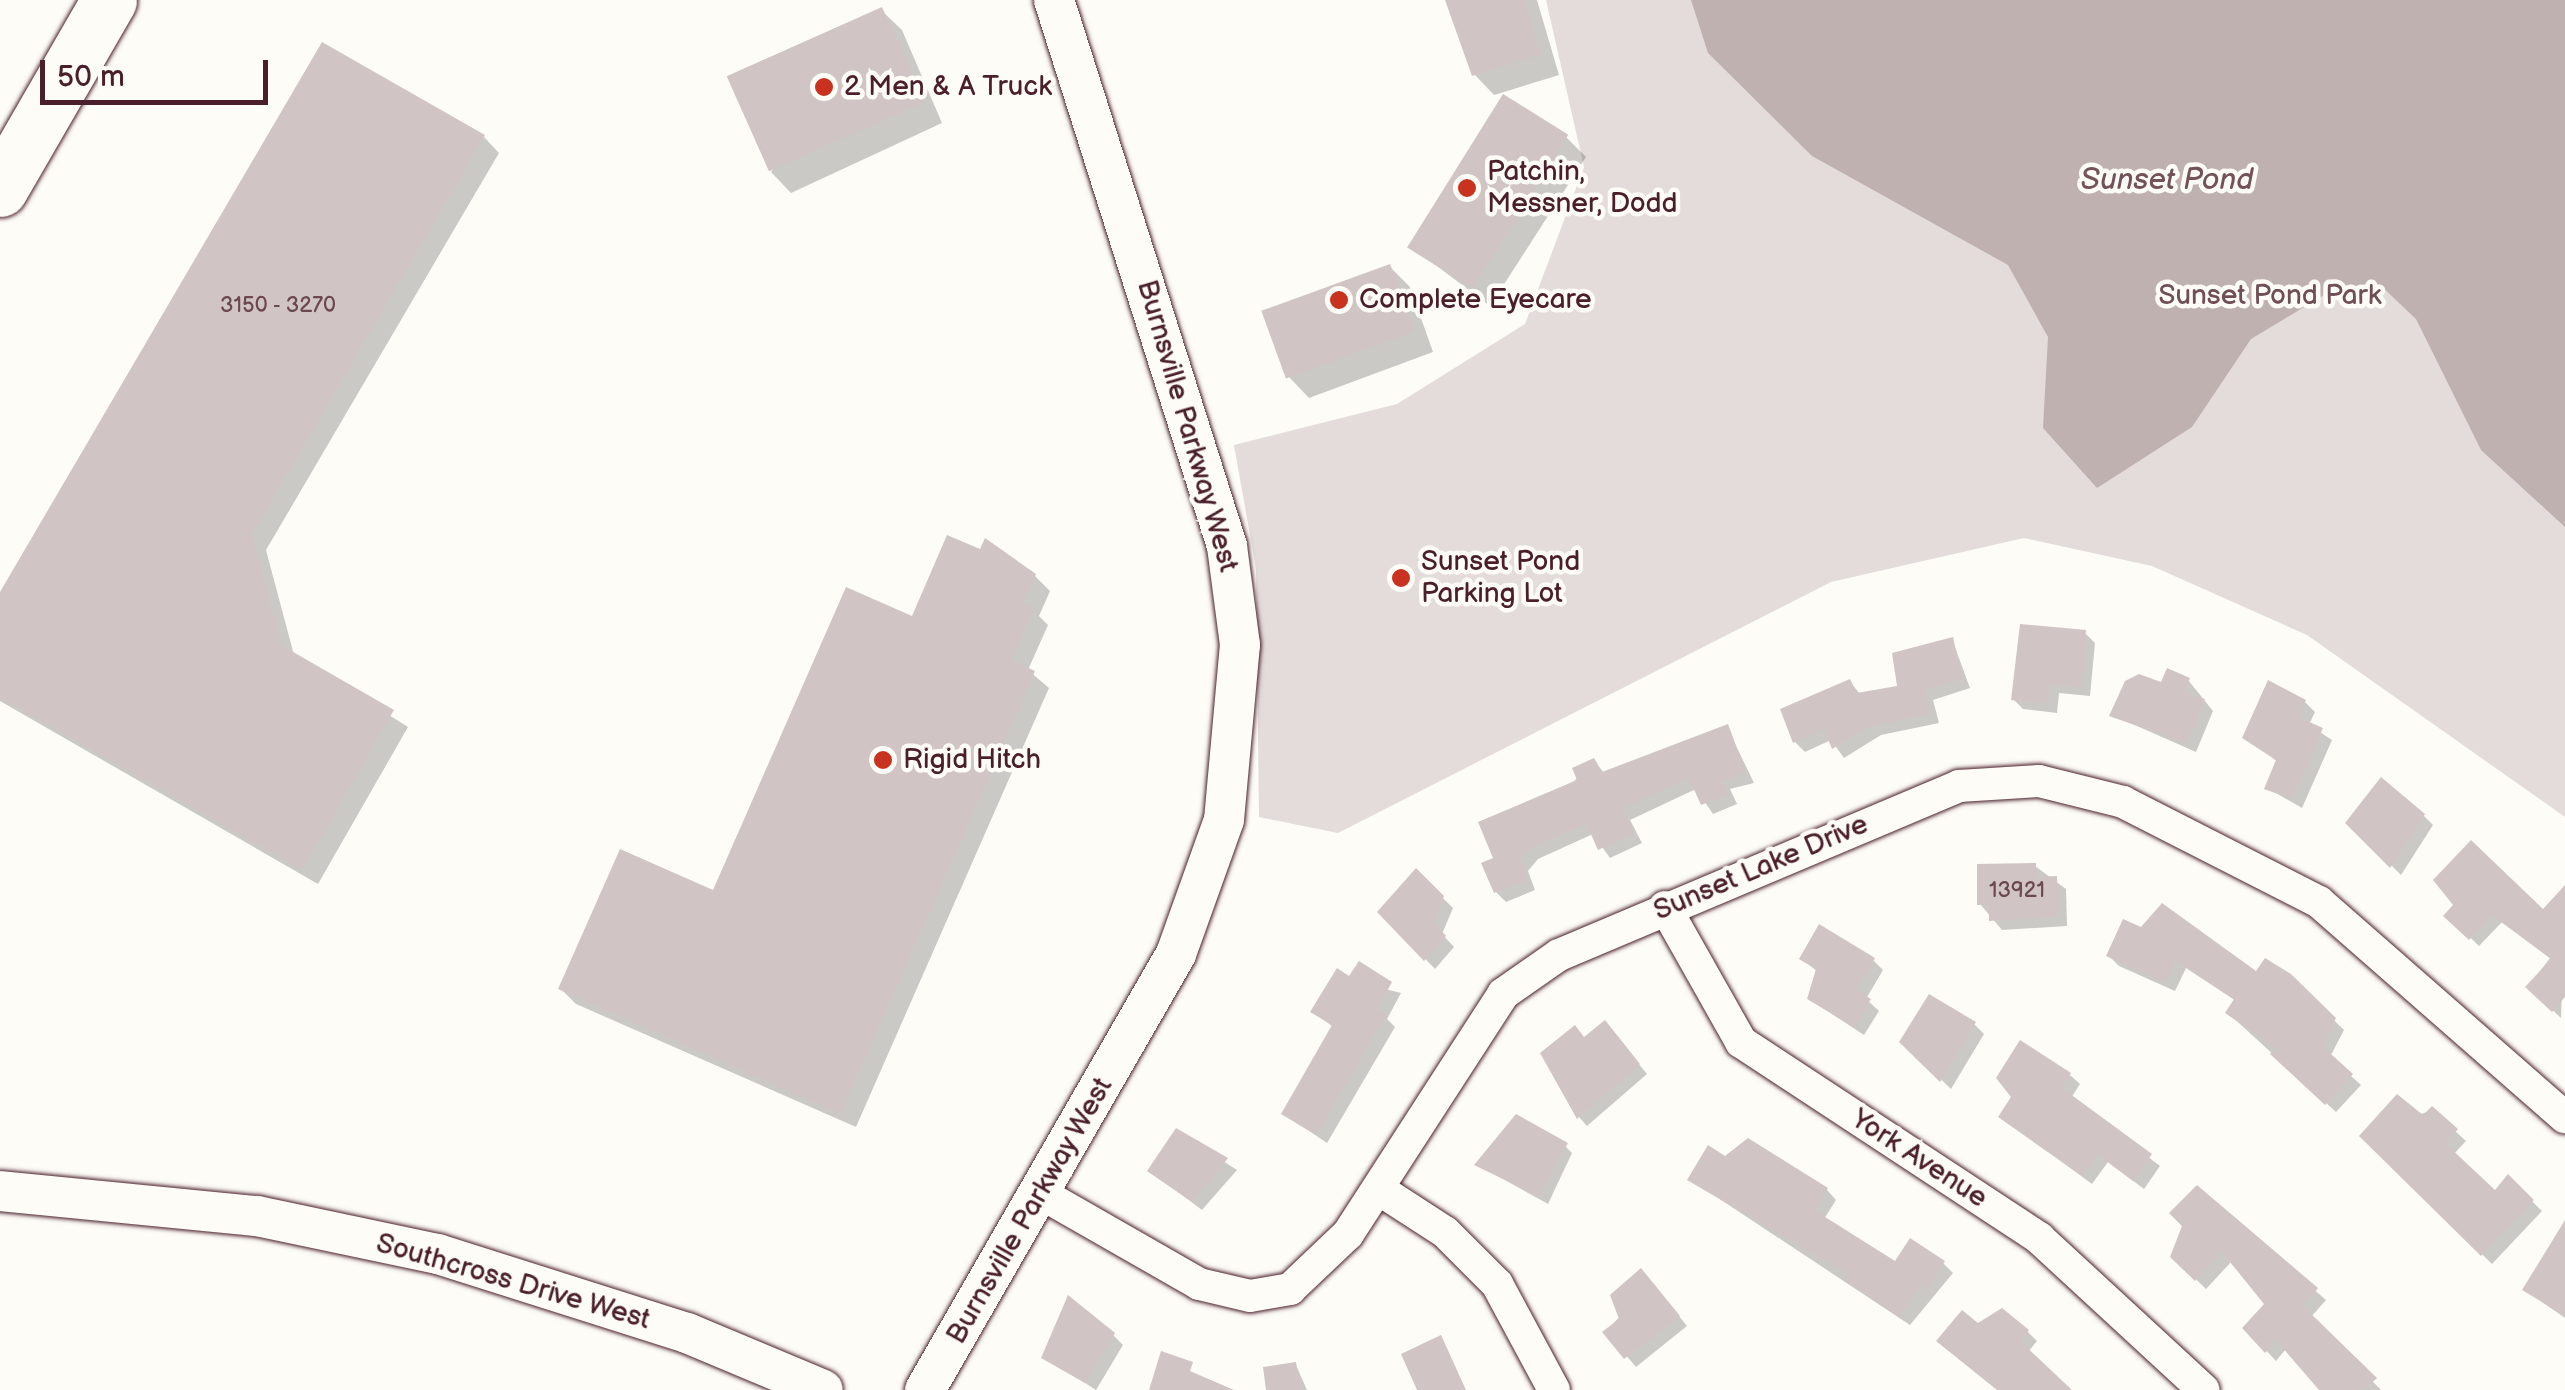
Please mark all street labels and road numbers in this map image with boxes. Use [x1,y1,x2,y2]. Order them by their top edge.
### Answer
street label: Burnsville Parkway West [1129,275,1245,577]
street label: Sunset Lake Drive [1649,808,1873,928]
street label: Burnsville Parkway West [939,1071,1121,1351]
street label: York Avenue [1845,1103,1993,1215]
street label: Southcross Drive West [372,1227,654,1337]

